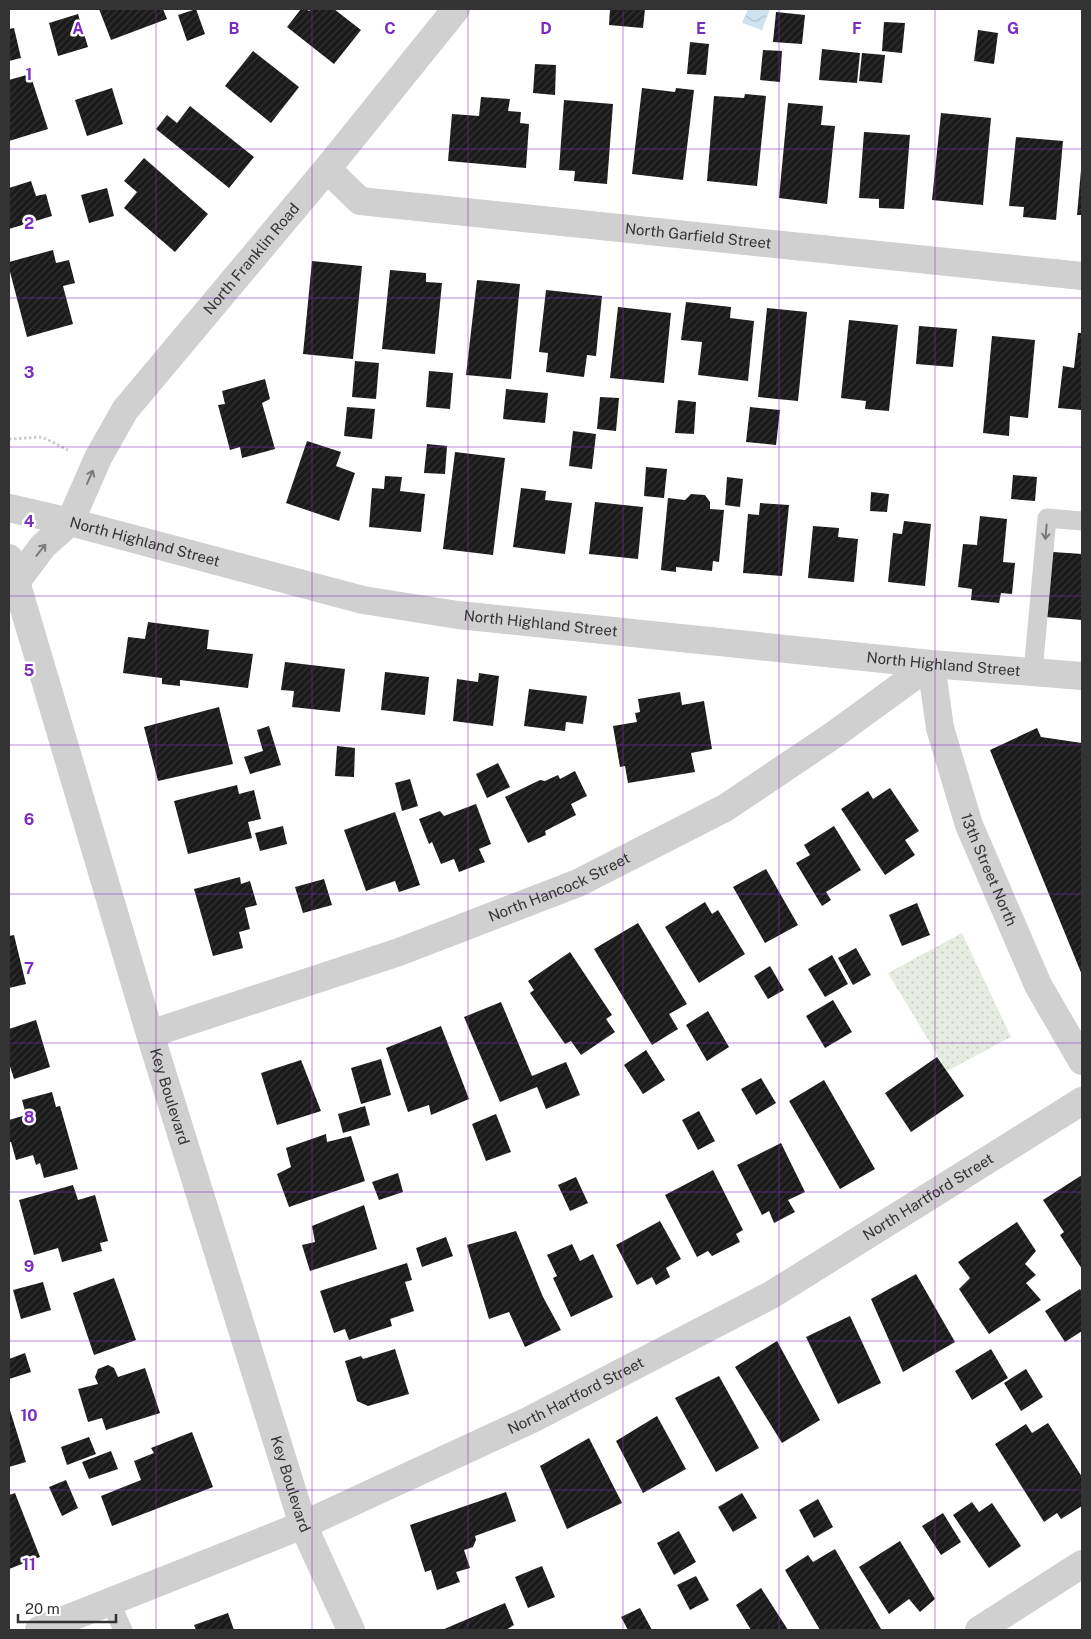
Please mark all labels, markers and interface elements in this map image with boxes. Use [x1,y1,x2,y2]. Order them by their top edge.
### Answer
text: A [72,19,84,38]
text: B [229,19,240,38]
text: C [384,19,396,38]
text: D [540,19,552,38]
text: E [696,19,706,38]
text: F [852,19,862,38]
text: G [1007,19,1019,38]
text: 1 [26,65,32,84]
street label: North Franklin Road [200,200,303,318]
text: 2 [24,214,34,233]
street label: North Garfield Street [624,220,773,252]
text: 3 [24,363,34,382]
one-way arrow [85,470,95,485]
text: 4 [24,512,35,531]
street label: North Highland Street [68,513,222,570]
one-way arrow [1041,524,1051,540]
one-way arrow [35,544,46,557]
street label: North Highland Street [463,607,619,639]
street label: North Highland Street [866,648,1021,679]
text: 5 [24,661,35,680]
text: 6 [24,810,34,829]
street label: 13th Street North [958,811,1021,929]
street label: North Hancock Street [486,849,633,925]
text: 7 [24,959,34,978]
street label: Key Boulevard [147,1046,193,1147]
text: 8 [24,1108,35,1127]
street label: North Hartford Street [860,1149,997,1244]
text: 9 [24,1257,34,1276]
street label: North Hartford Street [505,1353,647,1437]
text: 10 [20,1406,38,1425]
street label: Key Boulevard [268,1434,314,1535]
text: 11 [22,1555,36,1574]
scale bar [18,1592,115,1624]
text: 20 m [25,1600,60,1617]

